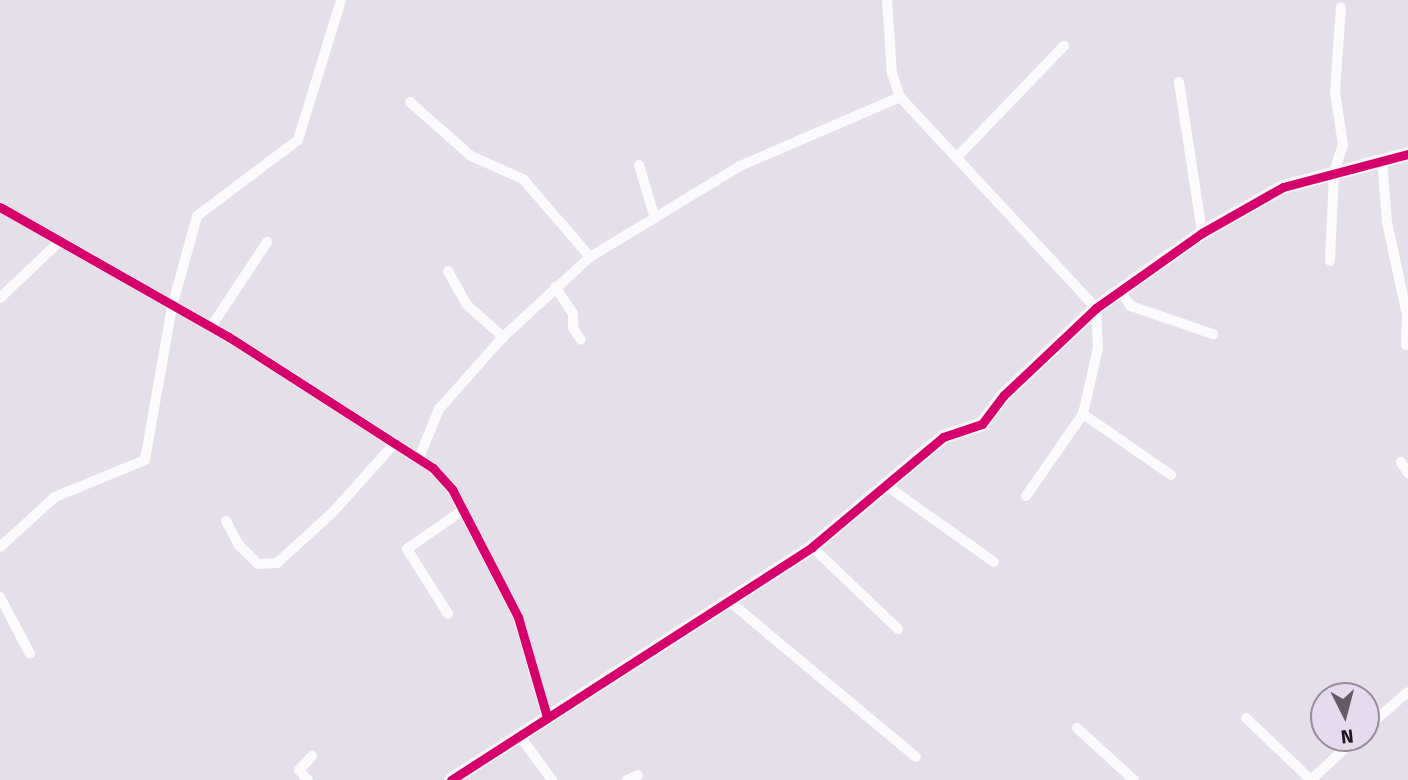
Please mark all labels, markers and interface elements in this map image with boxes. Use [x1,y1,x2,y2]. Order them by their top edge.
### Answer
north arrow [1310,682,1380,752]
text: N [1340,724,1355,748]

